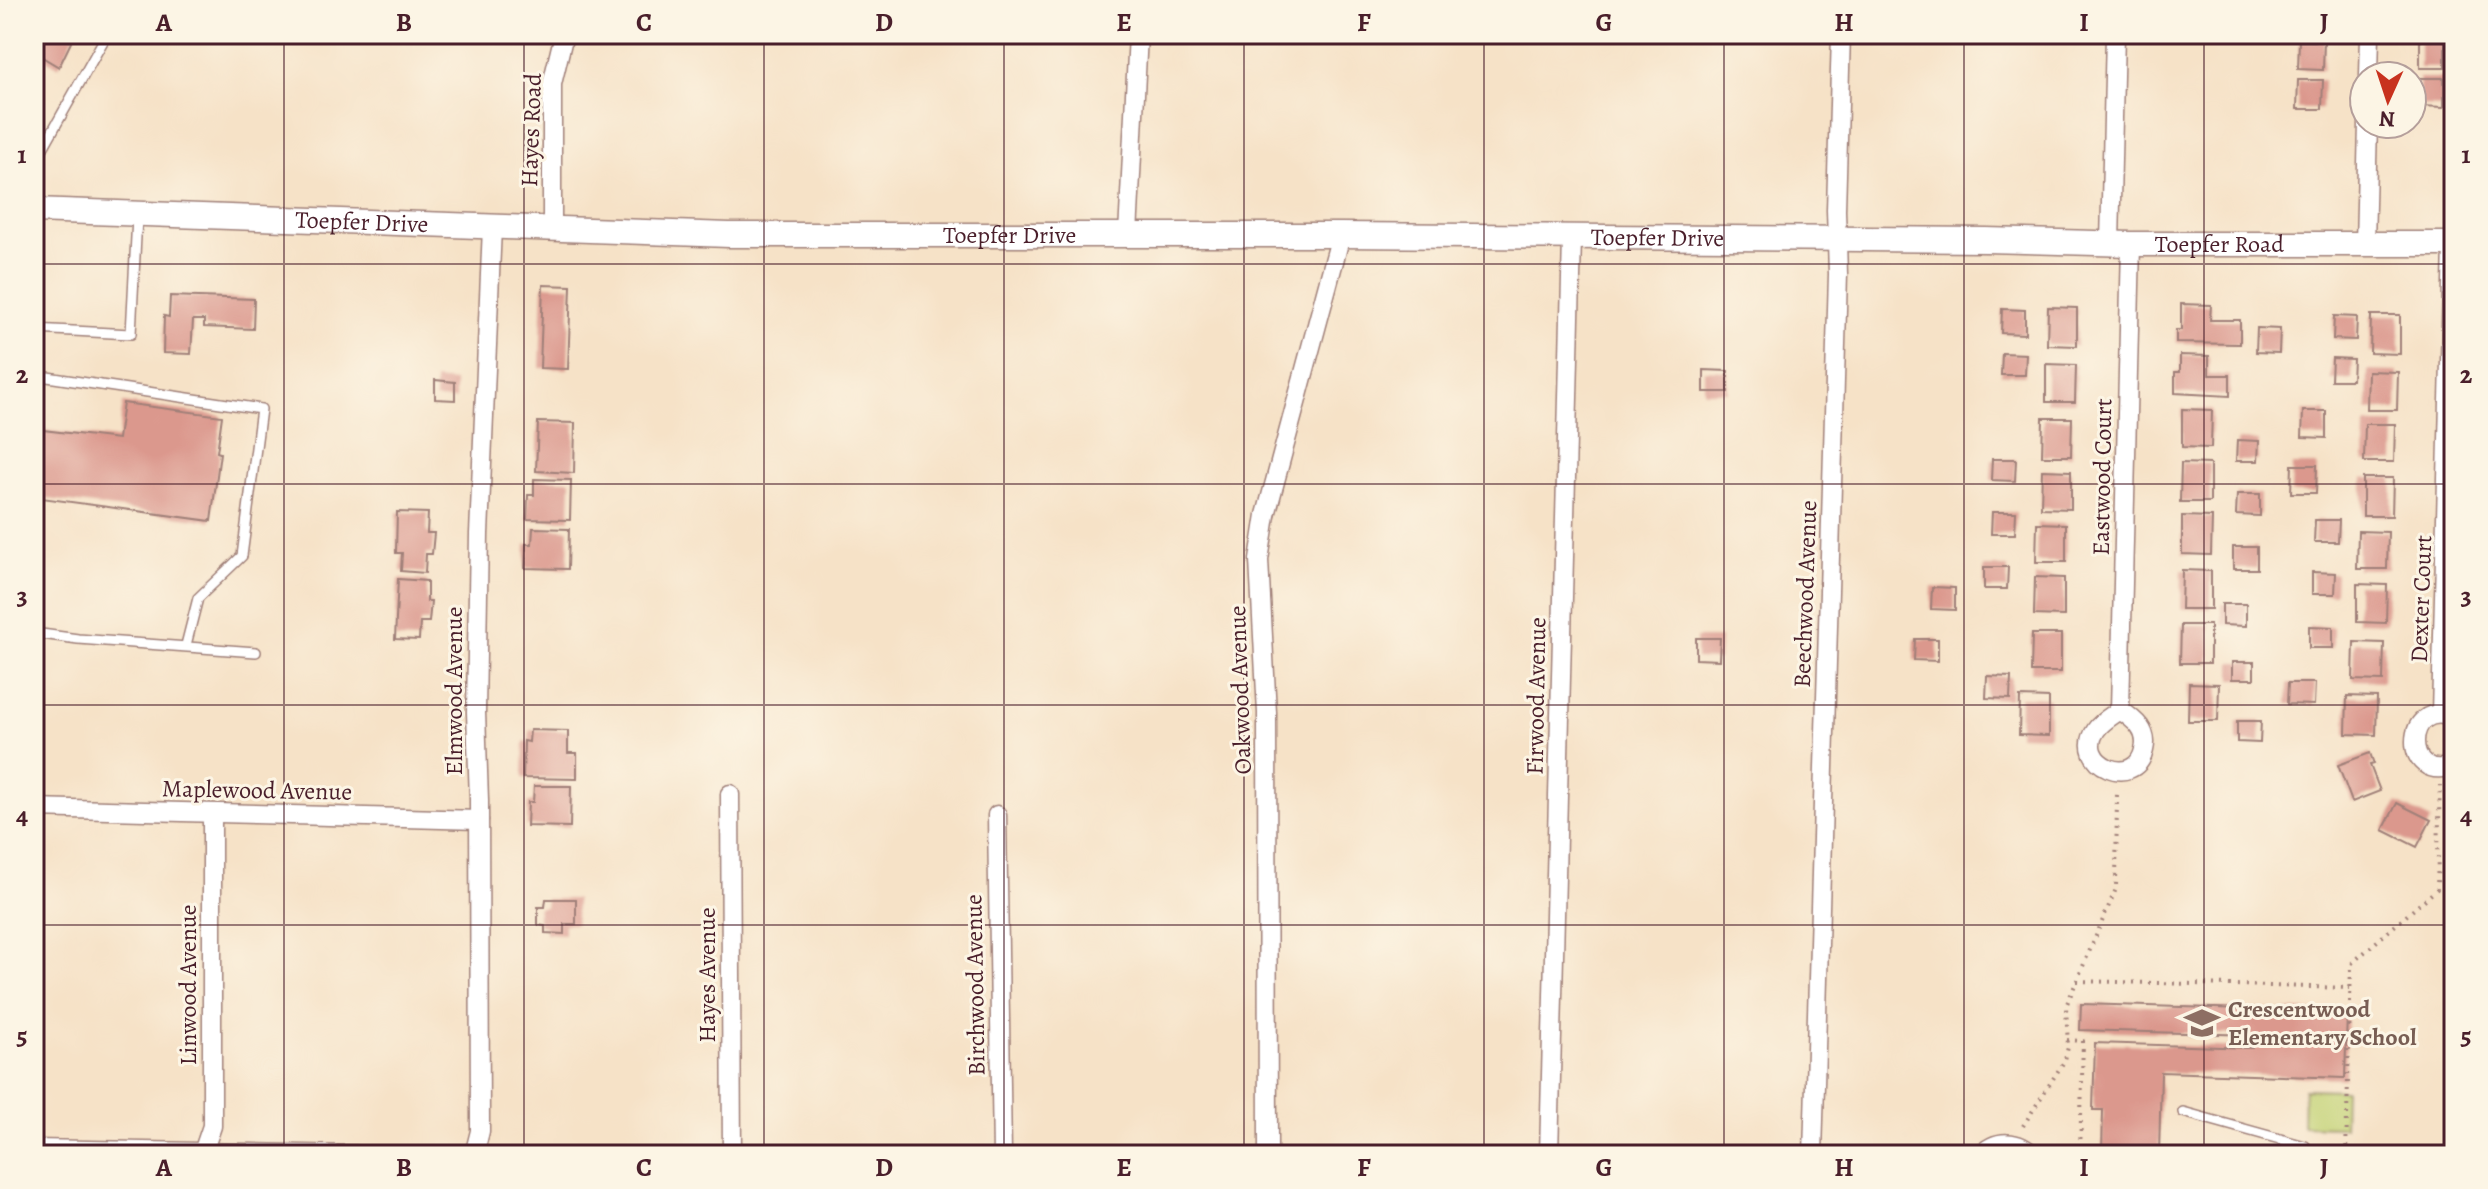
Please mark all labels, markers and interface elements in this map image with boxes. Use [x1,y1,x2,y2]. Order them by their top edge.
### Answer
text: A [155,5,173,40]
text: B [396,5,412,40]
text: C [636,5,652,40]
text: D [875,5,893,40]
text: E [1116,5,1132,40]
text: F [1357,5,1371,40]
text: G [1595,5,1613,40]
text: H [1834,5,1854,40]
text: I [2079,5,2089,40]
text: J [2320,5,2328,40]
north arrow [2348,60,2428,140]
street label: Hayes Road [513,72,549,187]
text: N [2378,104,2396,134]
text: 1 [17,137,27,172]
text: 1 [2461,137,2471,172]
street label: Toepfer Drive [295,203,429,240]
street label: Toepfer Drive [943,219,1076,251]
street label: Toepfer Drive [1591,221,1724,254]
street label: Toepfer Road [2155,228,2284,260]
text: 2 [16,357,29,392]
text: 2 [2460,357,2473,392]
street label: Eastwood Court [2085,398,2119,556]
street label: Beechwood Avenue [1786,500,1824,688]
street label: Dexter Court [2403,535,2439,663]
text: 3 [16,578,28,613]
text: 3 [2460,578,2472,613]
street label: Oakwood Avenue [1221,605,1259,775]
street label: Elmwood Avenue [438,606,470,776]
street label: Firwood Avenue [1519,617,1553,775]
street label: Maplewood Avenue [162,772,352,808]
text: 4 [16,798,28,833]
text: 4 [2460,798,2472,833]
street label: Birchwood Avenue [957,894,993,1076]
street label: Linwood Avenue [172,904,204,1066]
street label: Hayes Avenue [691,907,723,1043]
place label: Crescentwood Elementary School [2228,993,2417,1053]
school or university icon: Crescentwood Elementary School [2183,1004,2221,1042]
text: 5 [16,1018,28,1053]
text: 5 [2460,1018,2472,1053]
text: A [155,1150,173,1185]
text: B [396,1150,412,1185]
text: C [636,1150,652,1185]
text: D [875,1150,893,1185]
text: E [1116,1150,1132,1185]
text: F [1357,1150,1371,1185]
text: G [1595,1150,1613,1185]
text: H [1834,1150,1854,1185]
text: I [2079,1150,2089,1185]
text: J [2320,1150,2328,1185]

